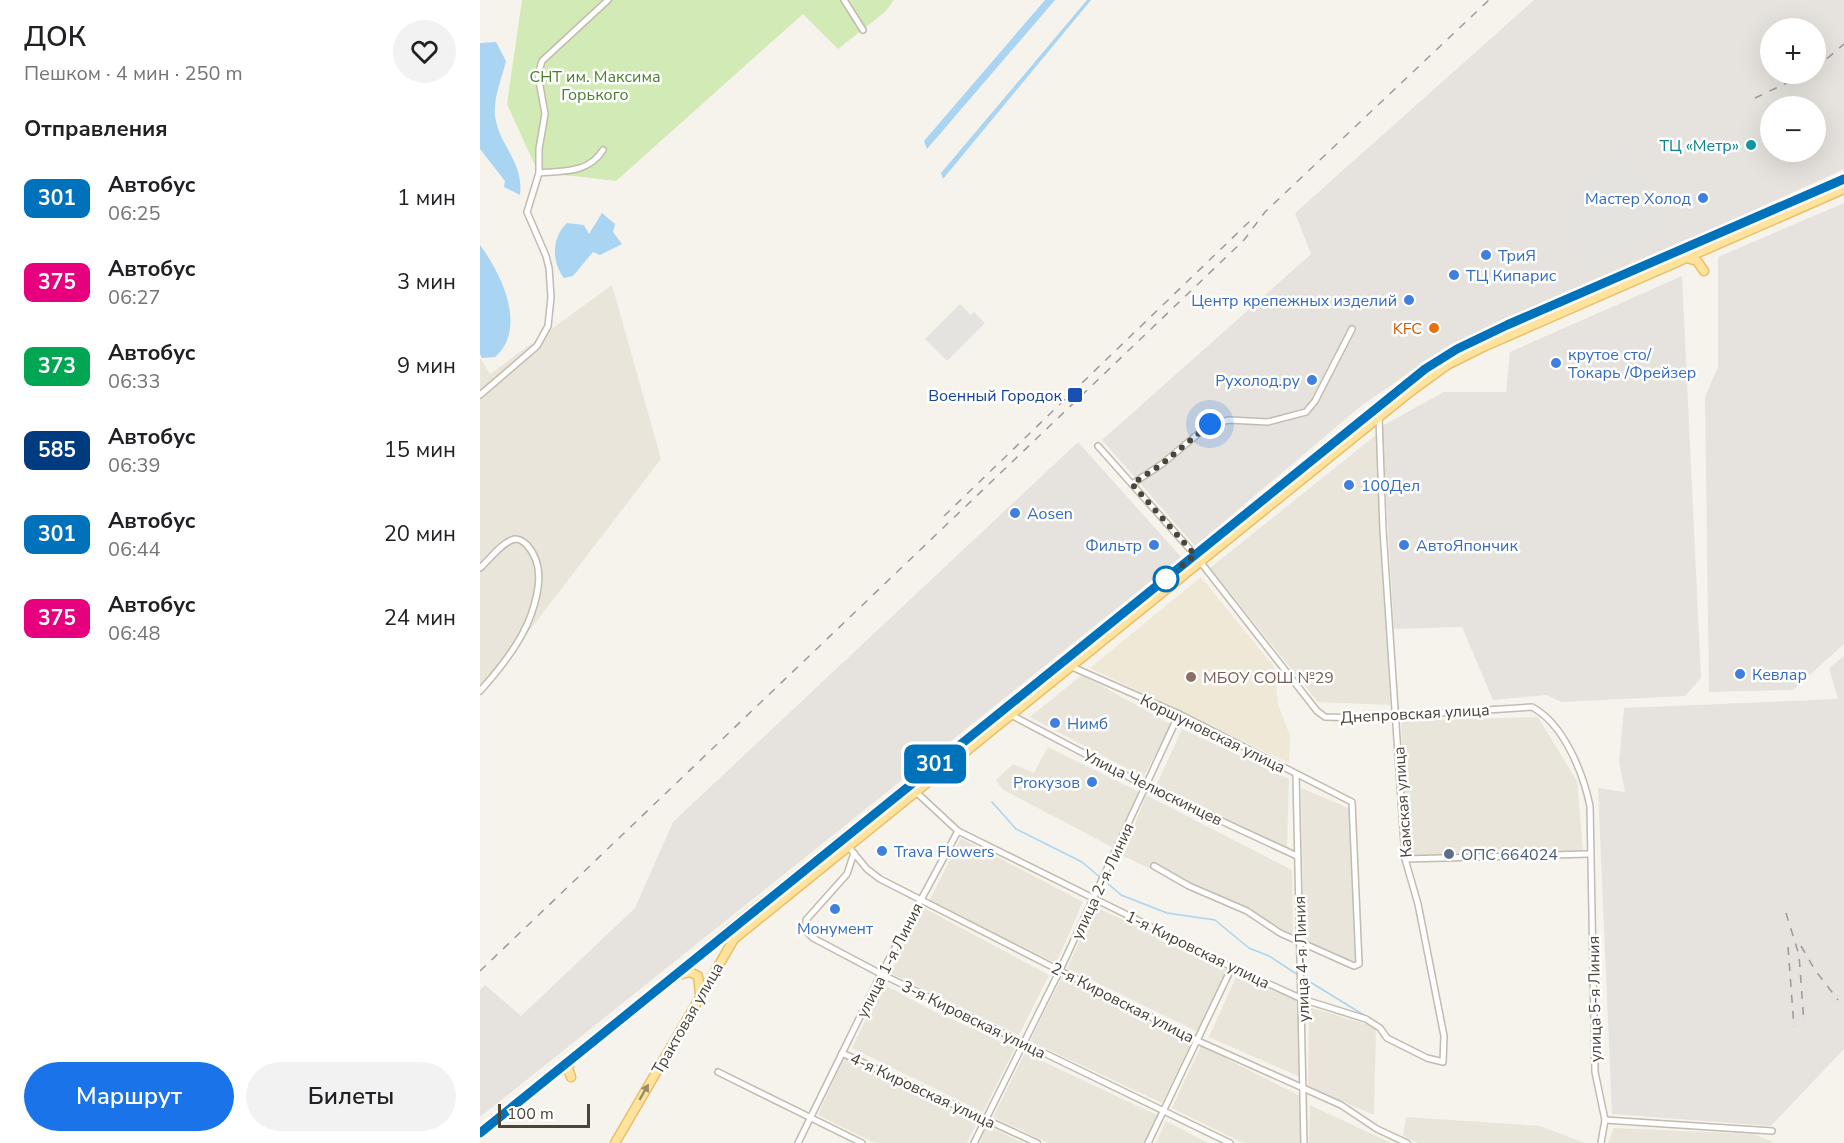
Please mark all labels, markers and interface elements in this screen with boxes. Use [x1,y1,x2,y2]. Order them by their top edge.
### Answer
text: ДОК [24,18,86,56]
map controls [1760,18,1826,162]
button: + [1760,18,1826,84]
button: heart [393,20,456,83]
text: Пешком · 4 мин · 250 m [24,60,243,87]
park label: СНТ им. Максима Горького [529,66,661,106]
button: − [1760,96,1826,162]
text: Отправления [24,114,168,144]
place label: ТЦ «Метр» [1659,135,1739,157]
marker: ТЦ «Метр» [1744,138,1758,152]
text: Автобус [108,170,196,200]
text: 1 мин [397,183,456,213]
text: 301 [38,184,76,212]
place label: Мастер Холод [1585,188,1692,210]
marker: Мастер Холод [1696,191,1710,205]
text: 06:25 [108,200,161,227]
place label: ТриЯ [1498,245,1536,267]
marker: ТриЯ [1479,248,1493,262]
text: Автобус [108,254,196,284]
place label: ТЦ Кипарис [1466,265,1557,287]
text: 3 мин [397,267,456,297]
text: 375 [38,268,76,296]
marker: ТЦ Кипарис [1447,268,1461,282]
text: 06:27 [108,284,161,311]
place label: Центр крепежных изделий [1191,290,1397,312]
marker: Центр крепежных изделий [1402,293,1416,307]
place label: KFC [1393,318,1422,340]
marker: KFC [1427,321,1441,335]
text: Автобус [108,338,196,368]
place label: крутое сто/ Токарь /Фрейзер [1568,344,1696,384]
text: 9 мин [397,351,456,381]
text: 373 [38,352,76,380]
marker: крутое сто/ Токарь /Фрейзер [1549,356,1563,370]
text: 06:33 [108,368,161,395]
place label: Рухолод.ру [1215,370,1301,392]
marker: Рухолод.ру [1305,373,1319,387]
place label: Военный Городок [928,385,1063,407]
marker: Военный Городок [1066,386,1084,404]
your location [1195,409,1225,439]
text: Автобус [108,422,196,452]
text: 15 мин [384,435,456,465]
text: 585 [38,436,76,464]
text: 06:39 [108,452,161,479]
place label: 100Дел [1361,475,1420,497]
marker: 100Дел [1342,478,1356,492]
place label: Aosen [1027,503,1073,525]
text: Автобус [108,506,196,536]
marker: Aosen [1008,506,1022,520]
text: 20 мин [384,519,456,549]
text: 301 [38,520,76,548]
place label: Фильтр [1085,535,1142,557]
place label: АвтоЯпончик [1416,535,1518,557]
text: 06:44 [108,536,161,563]
marker: Фильтр [1147,538,1161,552]
marker: АвтоЯпончик [1397,538,1411,552]
unlabelled marker [1153,566,1179,592]
text: Автобус [108,590,196,620]
text: 24 мин [384,603,456,633]
text: 375 [38,604,76,632]
text: 06:48 [108,620,161,647]
place label: Кевлар [1752,664,1807,686]
place label: МБОУ СОШ №29 [1203,667,1334,689]
marker: Кевлар [1733,667,1747,681]
marker: МБОУ СОШ №29 [1184,670,1198,684]
street label: Коршуновская улица [1136,689,1289,779]
street label: Днепровская улица [1340,699,1490,729]
place label: Нимб [1067,713,1108,735]
marker: Нимб [1048,716,1062,730]
line badge: 301 [900,744,970,783]
street label: Улица Челюскинцев [1078,744,1226,831]
street label: Камская улица [1388,746,1418,858]
text: 301 [916,750,954,778]
place label: Proкузов [1013,772,1080,794]
marker: Proкузов [1085,775,1099,789]
street label: улица 2-я Линия [1066,819,1140,943]
place label: Trava Flowers [894,841,995,863]
marker: Trava Flowers [875,844,889,858]
place label: ОПС 664024 [1461,844,1558,866]
marker: ОПС 664024 [1442,847,1456,861]
street label: улица 4-я Линия [1289,895,1315,1023]
street label: улица 1-я Линия [851,899,928,1022]
marker: Монумент [828,902,842,916]
street label: 1-я Кировская улица [1122,905,1273,994]
place label: Монумент [797,918,874,940]
street label: улица 5-я Линия [1583,936,1607,1062]
street label: 2-я Кировская улица [1047,957,1198,1049]
street label: Трактовая улица [647,959,729,1078]
street label: 3-я Кировская улица [898,975,1049,1064]
street label: 4-я Кировская улица [846,1048,999,1134]
button: Маршрут [24,1062,234,1131]
button: Билеты [246,1062,456,1131]
one-way arrow [639,1083,649,1100]
scale bar [498,1101,590,1128]
text: 100 m [507,1103,554,1125]

